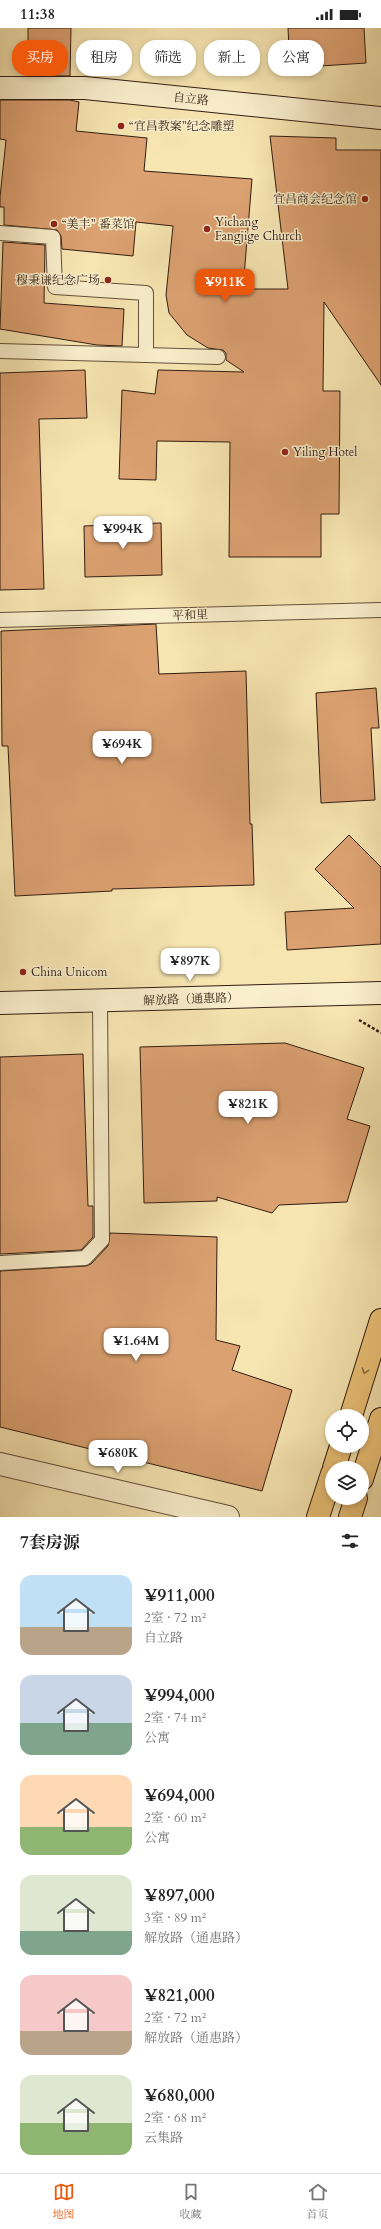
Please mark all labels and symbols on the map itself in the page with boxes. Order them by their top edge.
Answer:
street label: 自立路 [172,89,210,109]
place label: “宜昌教案”纪念雕塑 [129,118,234,134]
marker: “宜昌教案”纪念雕塑 [116,121,126,131]
place label: 宜昌商会纪念馆 [273,191,357,207]
marker: 宜昌商会纪念馆 [360,194,370,204]
place label: Yichang Fangjige Church [215,214,302,244]
place label: “美丰” 番菜馆 [62,216,135,232]
marker: “美丰” 番菜馆 [49,219,59,229]
marker: Yichang Fangjige Church [202,224,212,234]
pin: ¥911K [197,269,253,303]
place label: 穆秉谦纪念广场 [16,272,100,288]
marker: 穆秉谦纪念广场 [103,275,113,285]
place label: Yiling Hotel [293,444,357,460]
marker: Yiling Hotel [280,447,290,457]
pin: ¥994K [95,516,151,550]
street label: 平和里 [172,606,208,624]
pin: ¥694K [94,731,150,765]
pin: ¥897K [162,948,218,982]
place label: China Unicom [31,964,108,980]
marker: China Unicom [18,967,28,977]
street label: 解放路（通惠路） [143,989,239,1009]
pin: ¥821K [220,1091,276,1125]
pin: ¥1.64M [103,1328,169,1362]
one-way arrow [361,1367,370,1374]
pin: ¥680K [90,1440,146,1474]

